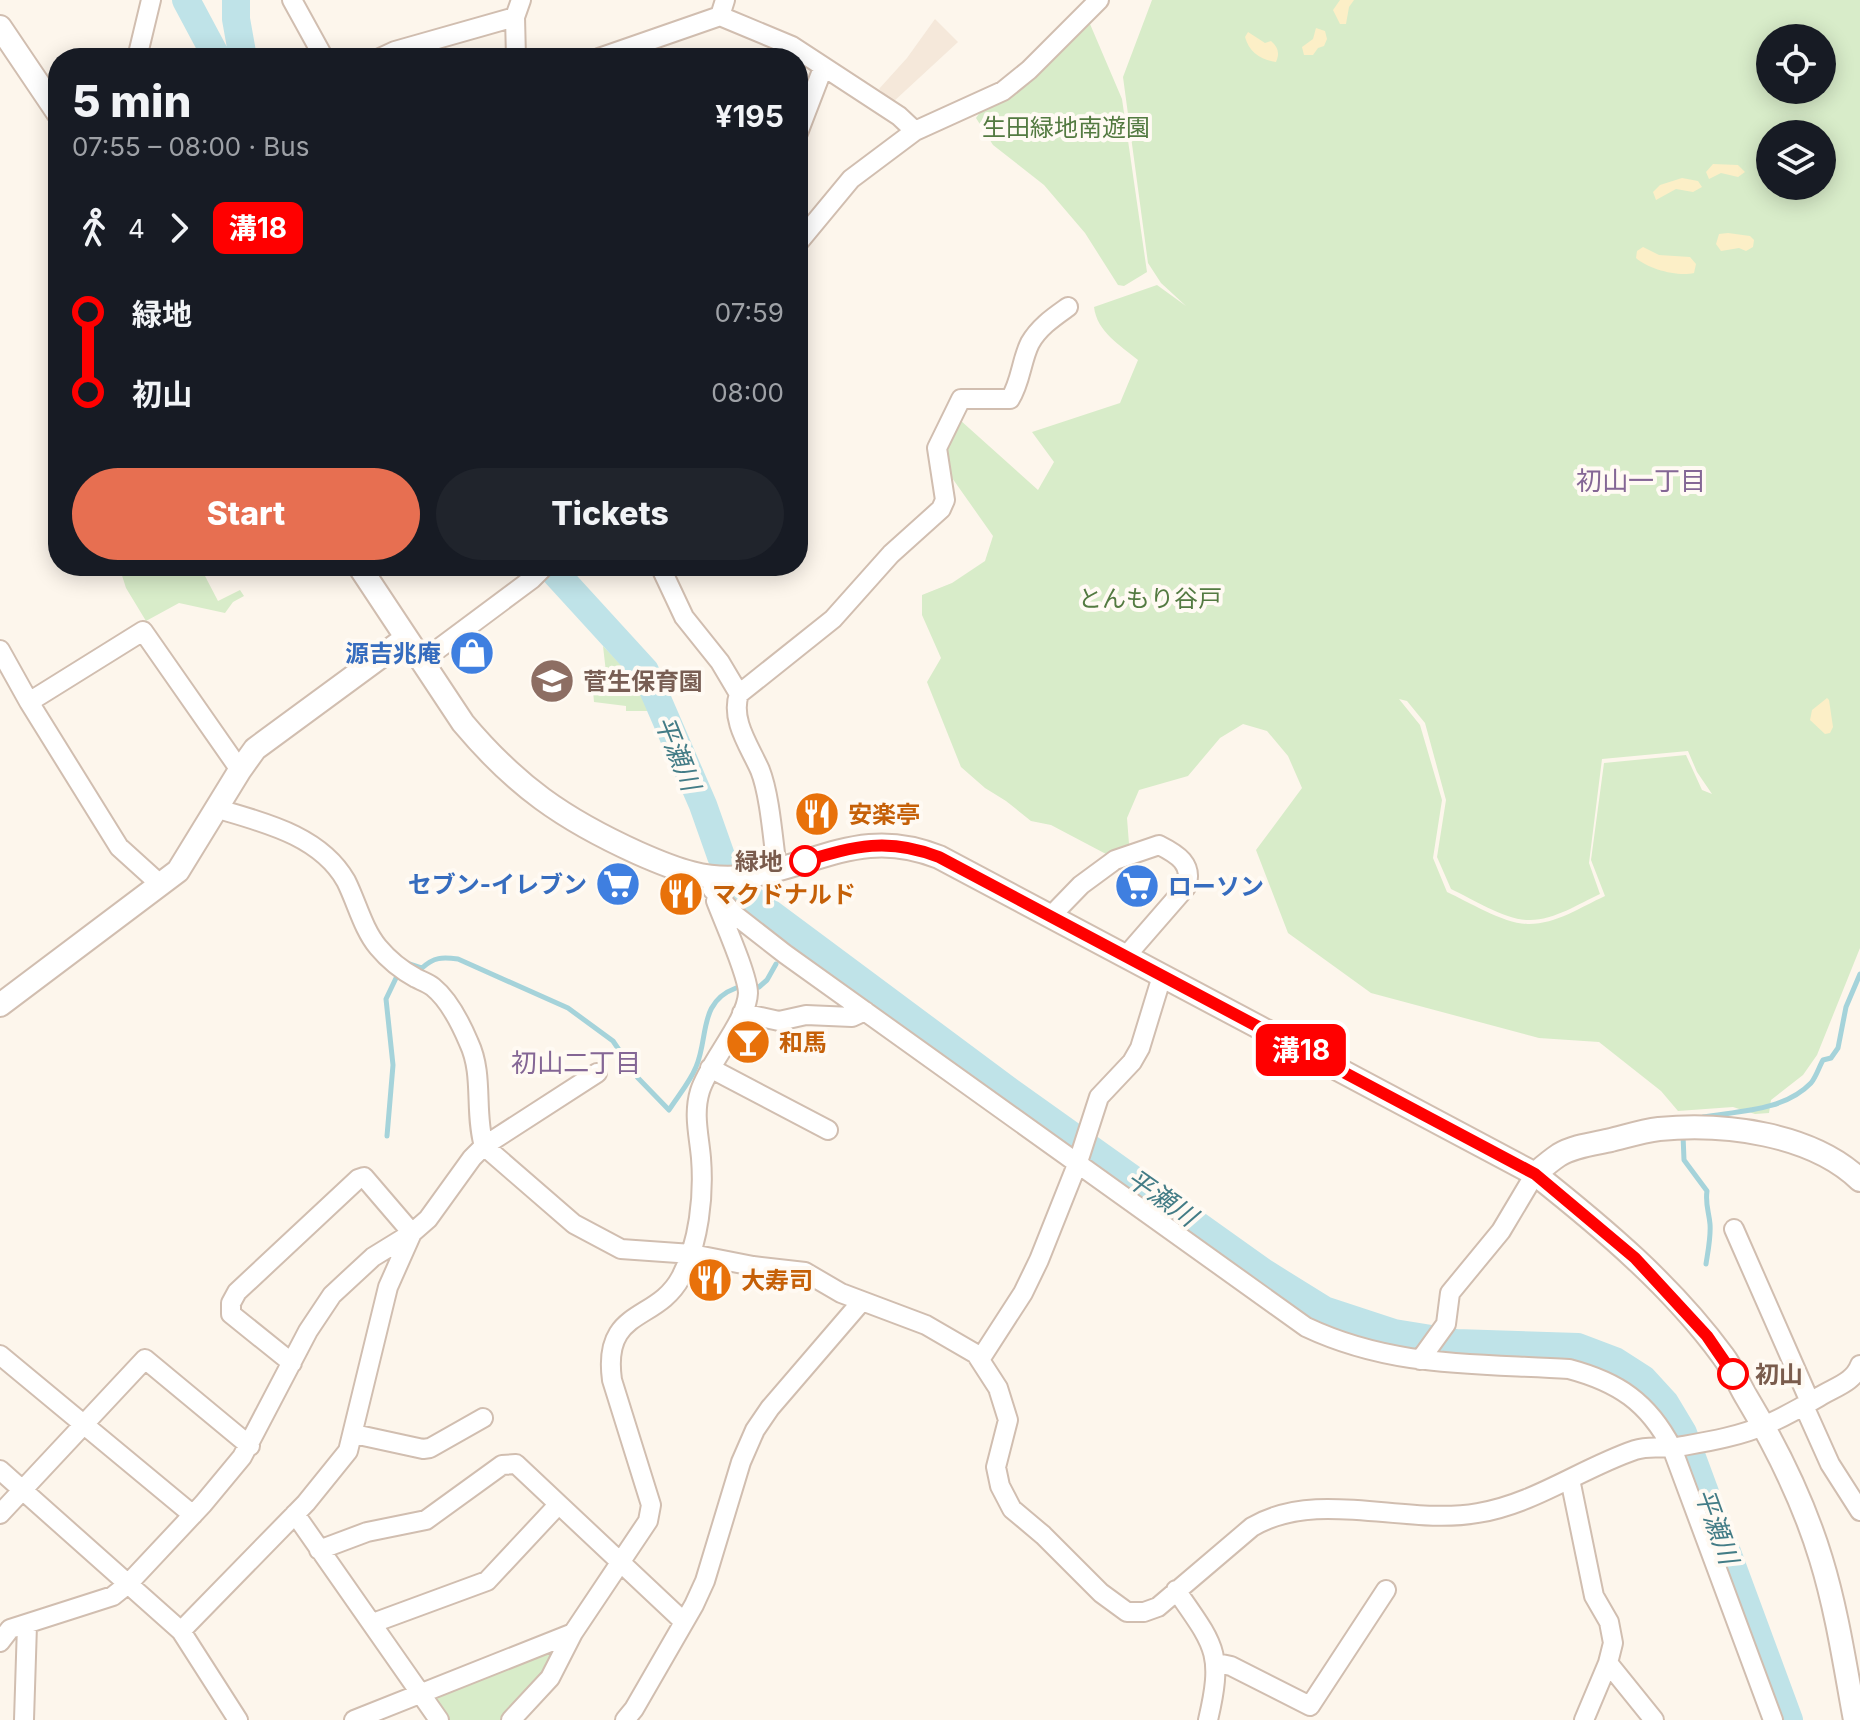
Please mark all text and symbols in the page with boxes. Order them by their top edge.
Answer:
map controls [1756,24,1836,200]
button: locate [1756,24,1836,104]
text: 5 min [72,74,192,128]
text: ¥195 [715,98,784,134]
park label: 生田緑地南遊園 [982,113,1150,142]
button: layers [1756,120,1836,200]
text: 07:55 – 08:00 · Bus [72,131,309,162]
icon: walk [72,206,116,250]
icon: forward [157,206,201,250]
text: 溝18 [229,211,287,245]
text: 4 [128,213,145,244]
text: 緑地 [132,296,192,332]
text: 07:59 [715,297,784,328]
text: 初山 [132,376,192,412]
text: 08:00 [711,377,784,408]
district label: 初山一丁目 [1576,465,1706,496]
button: Start [72,468,420,560]
button: Tickets [436,468,784,560]
park label: とんもり谷戸 [1078,584,1222,613]
shop icon: 源吉兆庵 [448,629,496,677]
place label: 源吉兆庵 [345,639,441,668]
school or university icon: 菅生保育園 [528,657,576,705]
place label: 菅生保育園 [583,667,703,696]
water label: 平瀬川 [649,711,708,798]
restaurant icon: 安楽亭 [793,790,841,838]
place label: 安楽亭 [848,800,920,829]
marker: 緑地 [790,846,820,876]
place label: 緑地 [735,847,783,876]
supermarket icon: セブン-イレブン [594,860,642,908]
supermarket icon: ローソン [1113,862,1161,910]
place label: セブン-イレブン [408,870,587,899]
restaurant icon: マクドナルド [657,870,705,918]
place label: ローソン [1168,872,1264,901]
place label: マクドナルド [712,880,856,909]
bar icon: 和馬 [724,1018,772,1066]
line badge: 溝18 [1255,1024,1347,1076]
place label: 和馬 [779,1028,827,1057]
text: 溝18 [1272,1033,1330,1067]
district label: 初山二丁目 [511,1047,641,1078]
water label: 平瀬川 [1121,1162,1205,1234]
restaurant icon: 大寿司 [686,1256,734,1304]
place label: 大寿司 [741,1266,813,1295]
marker: 初山 [1718,1359,1748,1389]
place label: 初山 [1755,1360,1803,1389]
water label: 平瀬川 [1689,1484,1746,1571]

